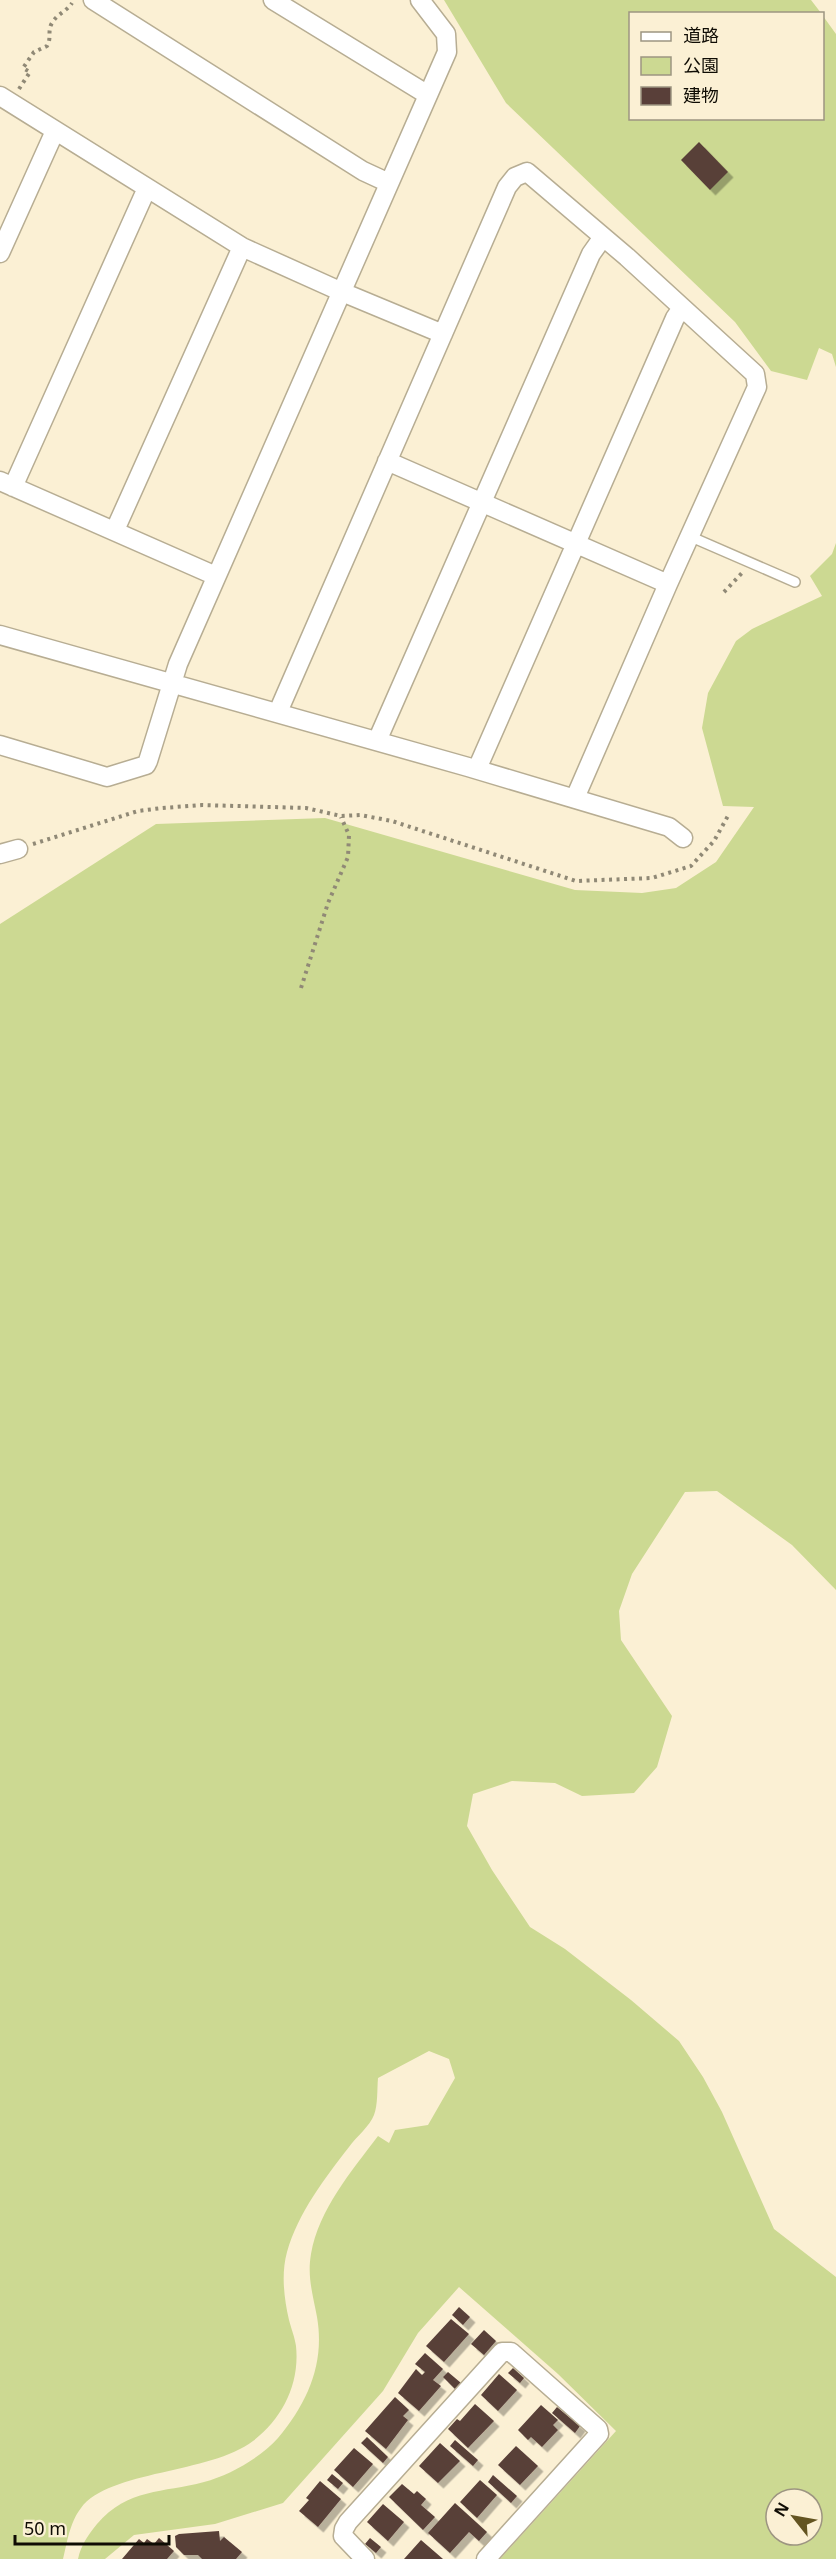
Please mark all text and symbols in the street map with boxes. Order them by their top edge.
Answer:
legend [629,12,824,120]
text: 道路 [683,23,719,47]
text: 公園 [683,53,719,77]
text: 建物 [683,83,719,107]
north arrow [764,2487,824,2547]
text: N [768,2498,794,2521]
scale bar [15,2508,170,2546]
text: 50 m [24,2516,66,2540]

